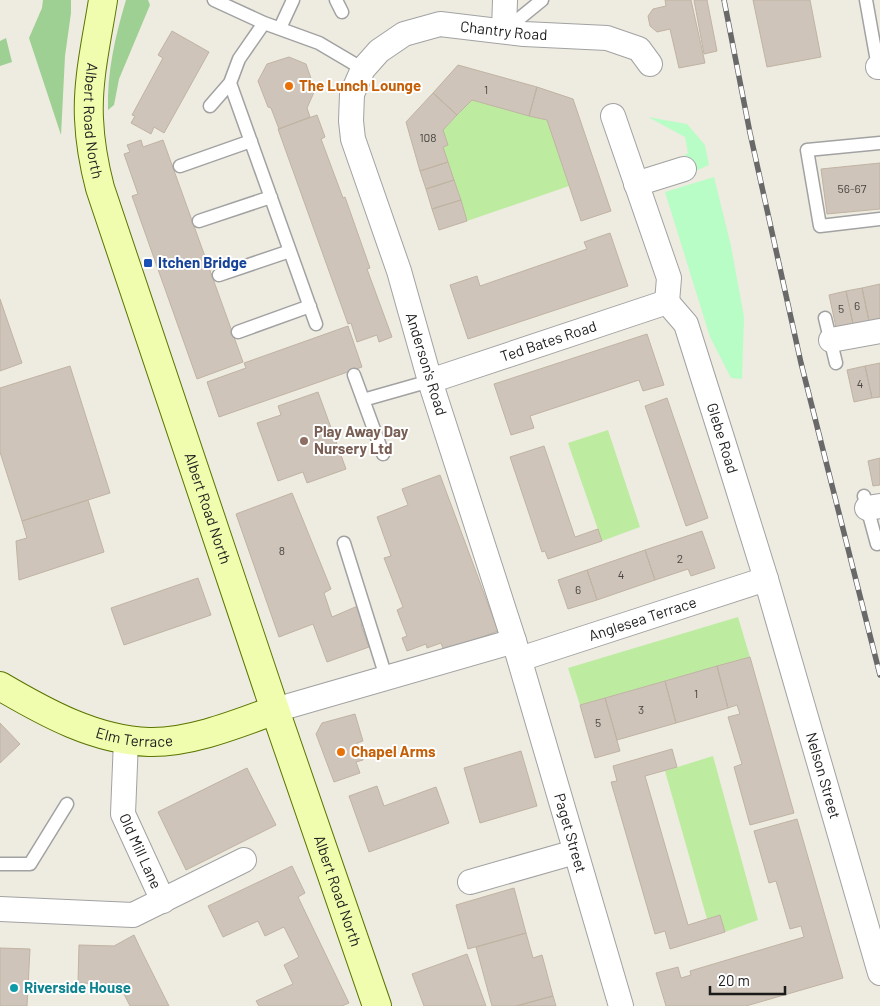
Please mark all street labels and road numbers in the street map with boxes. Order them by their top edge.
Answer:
street label: Chantry Road [459,16,548,43]
street label: Albert Road North [81,62,107,180]
street label: Anderson's Road [403,310,451,417]
street label: Ted Bates Road [498,316,599,365]
street label: Glebe Road [704,401,743,476]
street label: Albert Road North [181,450,235,566]
street label: Anglesea Terrace [586,592,699,644]
street label: Elm Terrace [94,723,174,750]
street label: Nelson Street [803,730,845,821]
street label: Paget Street [551,791,591,875]
street label: Old Mill Lane [116,810,166,891]
street label: Albert Road North [311,833,366,949]

